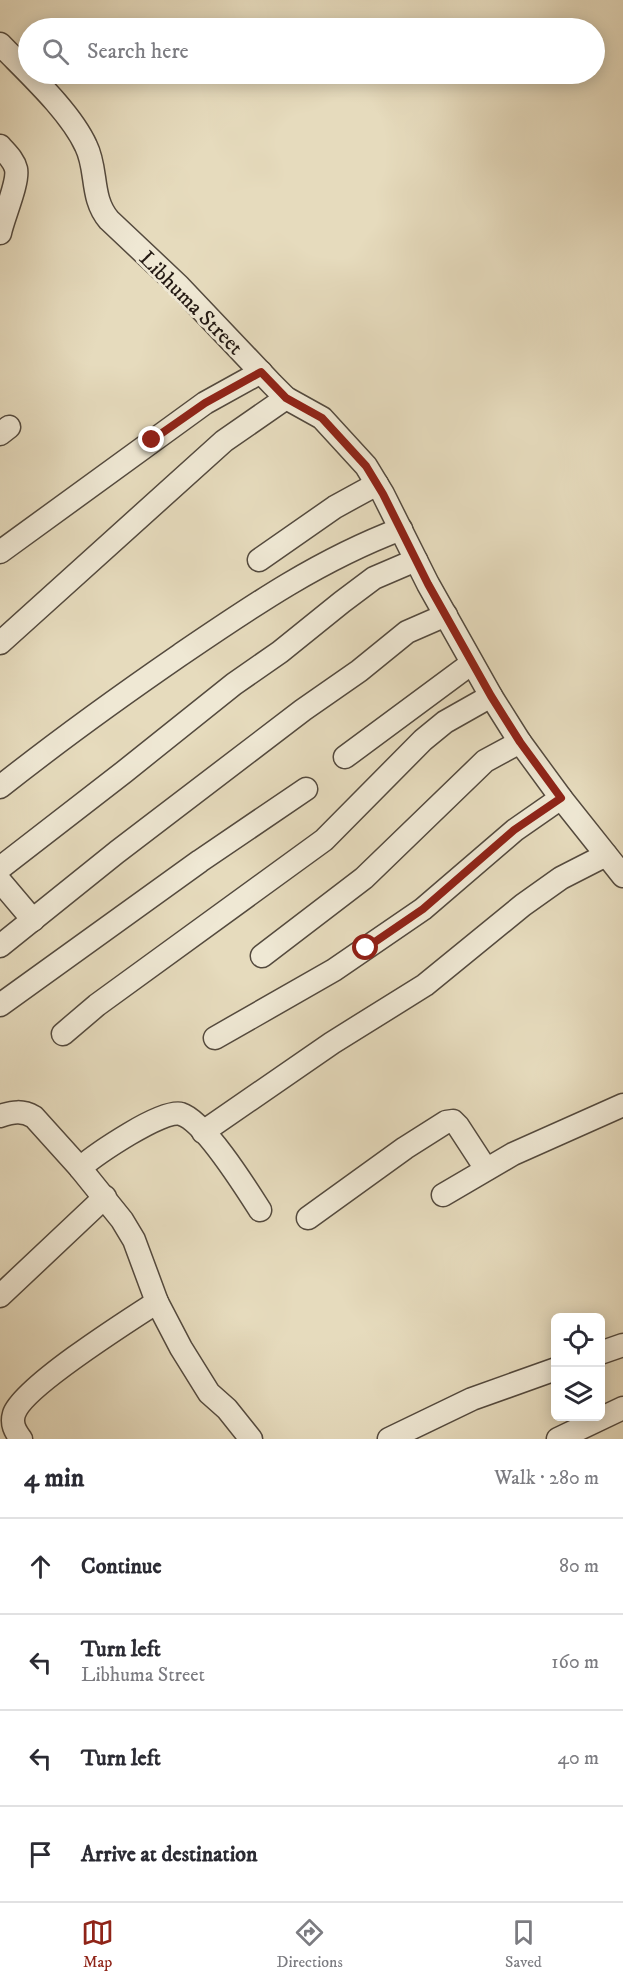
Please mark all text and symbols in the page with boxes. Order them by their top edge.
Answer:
search box [18,18,605,84]
icon: search [39,35,72,68]
text: Search here [87,38,189,65]
street label: Libhuma Street [133,245,249,361]
route end [138,426,164,452]
route start [352,934,378,960]
map controls [551,1313,605,1421]
button: locate [551,1313,605,1367]
button: layers [551,1367,605,1421]
text: 4 min [24,1462,84,1495]
text: Walk · 280 m [494,1466,599,1491]
icon: ahead [24,1550,57,1583]
text: Continue [81,1553,162,1580]
text: 80 m [559,1554,599,1579]
text: Turn left [81,1636,161,1663]
icon: left [24,1646,57,1679]
text: 160 m [551,1650,599,1675]
text: Libhuma Street [81,1663,205,1688]
icon: left [24,1742,57,1775]
text: Turn left [81,1745,161,1772]
text: 40 m [557,1746,599,1771]
icon: arrive [24,1838,57,1871]
text: Arrive at destination [81,1841,258,1868]
tab: Map [81,1916,114,1972]
tab: Directions [276,1916,343,1972]
tab: Saved [505,1916,542,1972]

